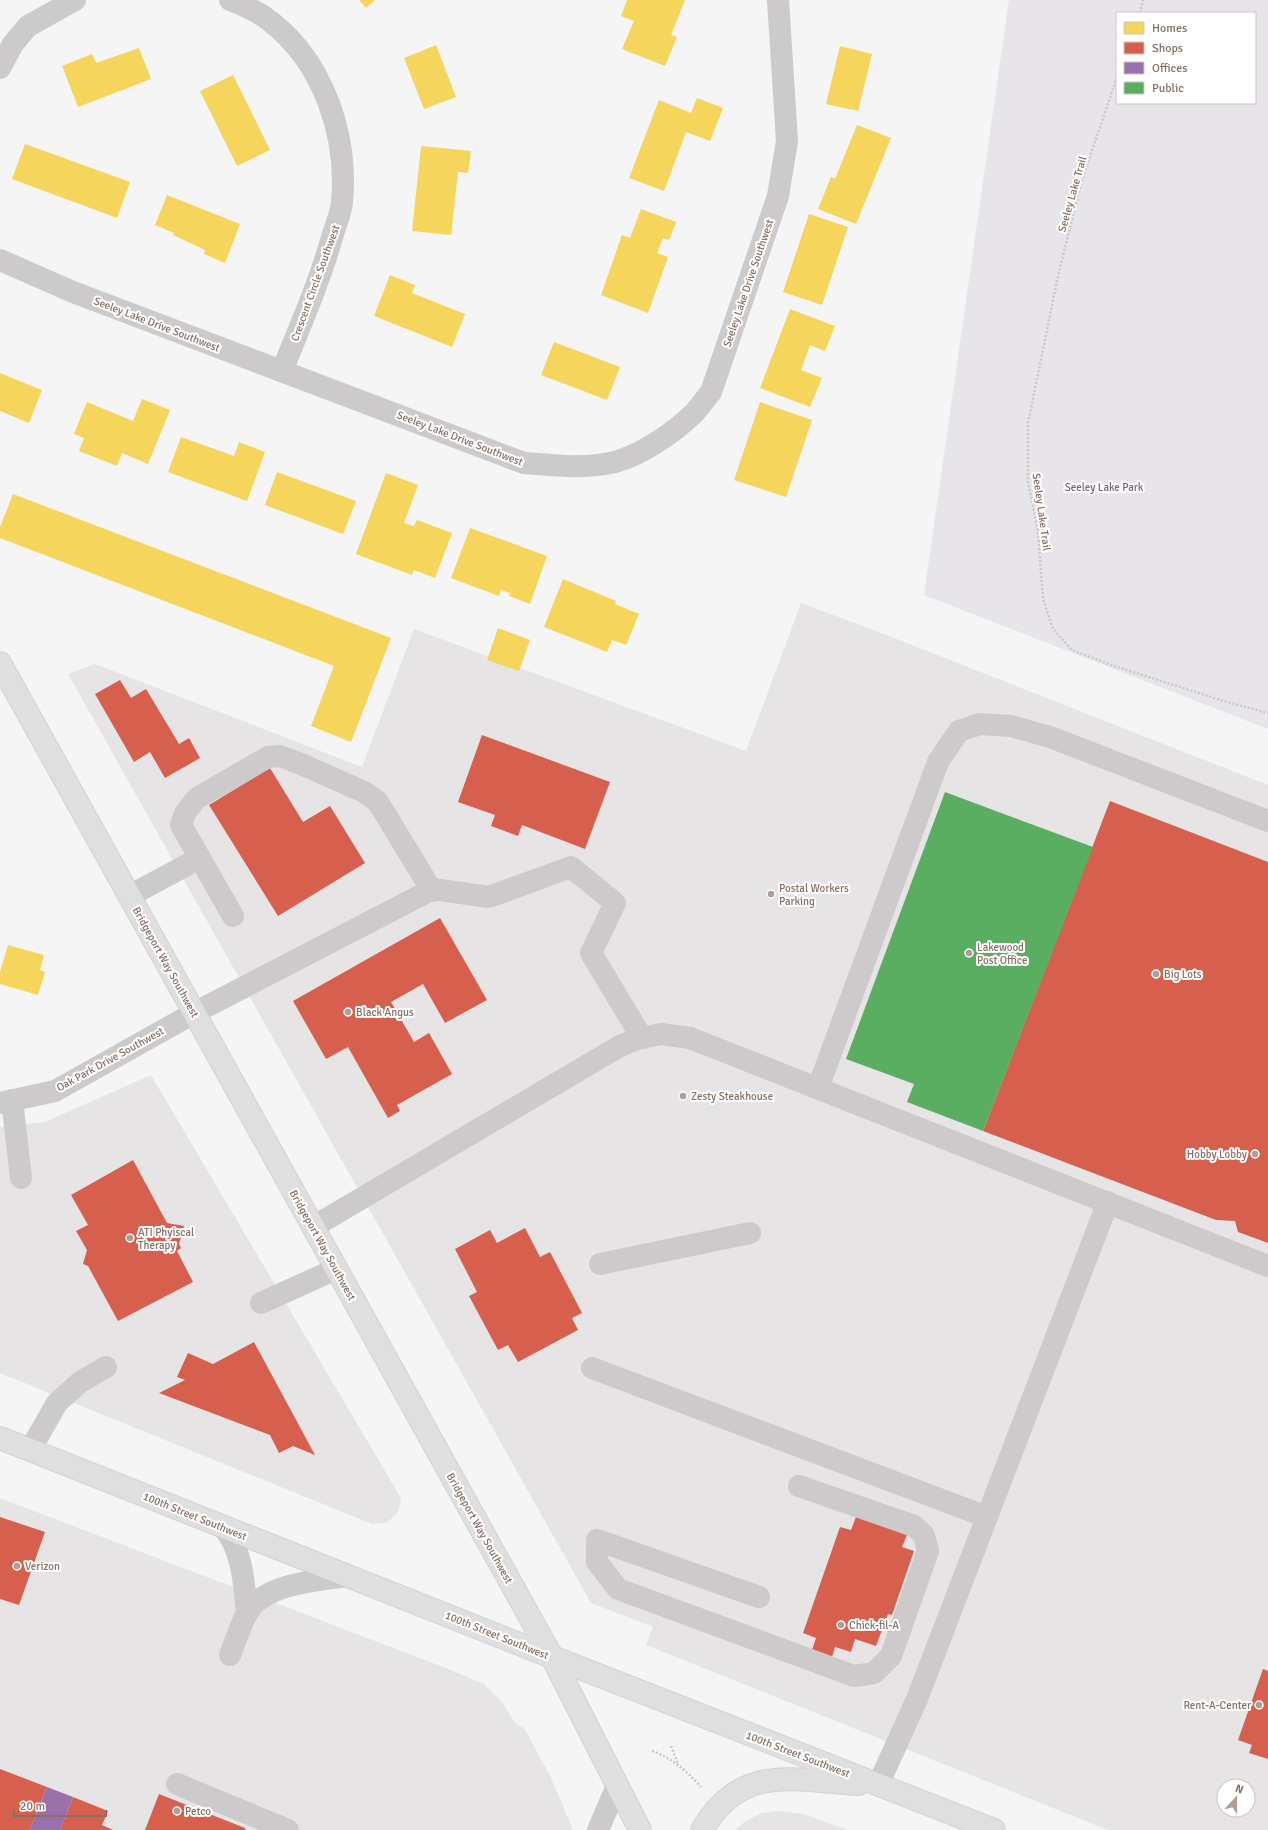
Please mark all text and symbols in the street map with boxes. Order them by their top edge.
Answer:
legend [1116,12,1256,104]
text: Homes [1152,21,1187,36]
text: Shops [1152,41,1183,56]
text: Offices [1152,61,1187,76]
text: Public [1152,81,1184,96]
street label: Seeley Lake Trail [1055,155,1090,234]
street label: Seeley Lake Drive Southwest [720,218,776,349]
street label: Crescent Circle Southwest [288,223,343,343]
street label: Seeley Lake Drive Southwest [92,294,222,355]
street label: Seeley Lake Drive Southwest [395,408,525,469]
street label: Seeley Lake Trail [1030,472,1053,552]
park label: Seeley Lake Park [1065,481,1144,494]
place label: Postal Workers Parking [779,882,849,908]
marker: Postal Workers Parking [766,889,776,899]
street label: Bridgeport Way Southwest [130,905,201,1020]
place label: Lakewood Post Office [977,941,1027,967]
marker: Lakewood Post Office [964,948,974,958]
place label: Big Lots [1164,968,1202,981]
marker: Big Lots [1151,969,1161,979]
place label: Black Angus [356,1006,414,1019]
marker: Black Angus [343,1007,353,1017]
street label: Oak Park Drive Southwest [54,1024,166,1094]
place label: Zesty Steakhouse [691,1090,773,1103]
marker: Zesty Steakhouse [678,1091,688,1101]
place label: Hobby Lobby [1187,1148,1248,1161]
marker: Hobby Lobby [1250,1149,1260,1159]
street label: Bridgeport Way Southwest [287,1188,358,1303]
place label: ATI Phyiscal Therapy [138,1226,194,1252]
marker: ATI Phyiscal Therapy [125,1233,135,1243]
street label: Bridgeport Way Southwest [444,1471,515,1586]
street label: 100th Street Southwest [141,1490,249,1543]
place label: Verizon [25,1560,60,1573]
marker: Verizon [12,1561,22,1571]
street label: 100th Street Southwest [443,1609,551,1662]
place label: Chick-fil-A [849,1619,899,1632]
marker: Chick-fil-A [836,1620,846,1630]
place label: Rent-A-Center [1183,1699,1251,1712]
marker: Rent-A-Center [1254,1700,1264,1710]
street label: 100th Street Southwest [744,1729,852,1780]
north arrow [1216,1778,1256,1818]
text: N [1234,1782,1245,1797]
scale bar [14,1792,106,1818]
text: 20 m [20,1799,45,1814]
place label: Petco [185,1805,211,1818]
marker: Petco [172,1806,182,1816]

